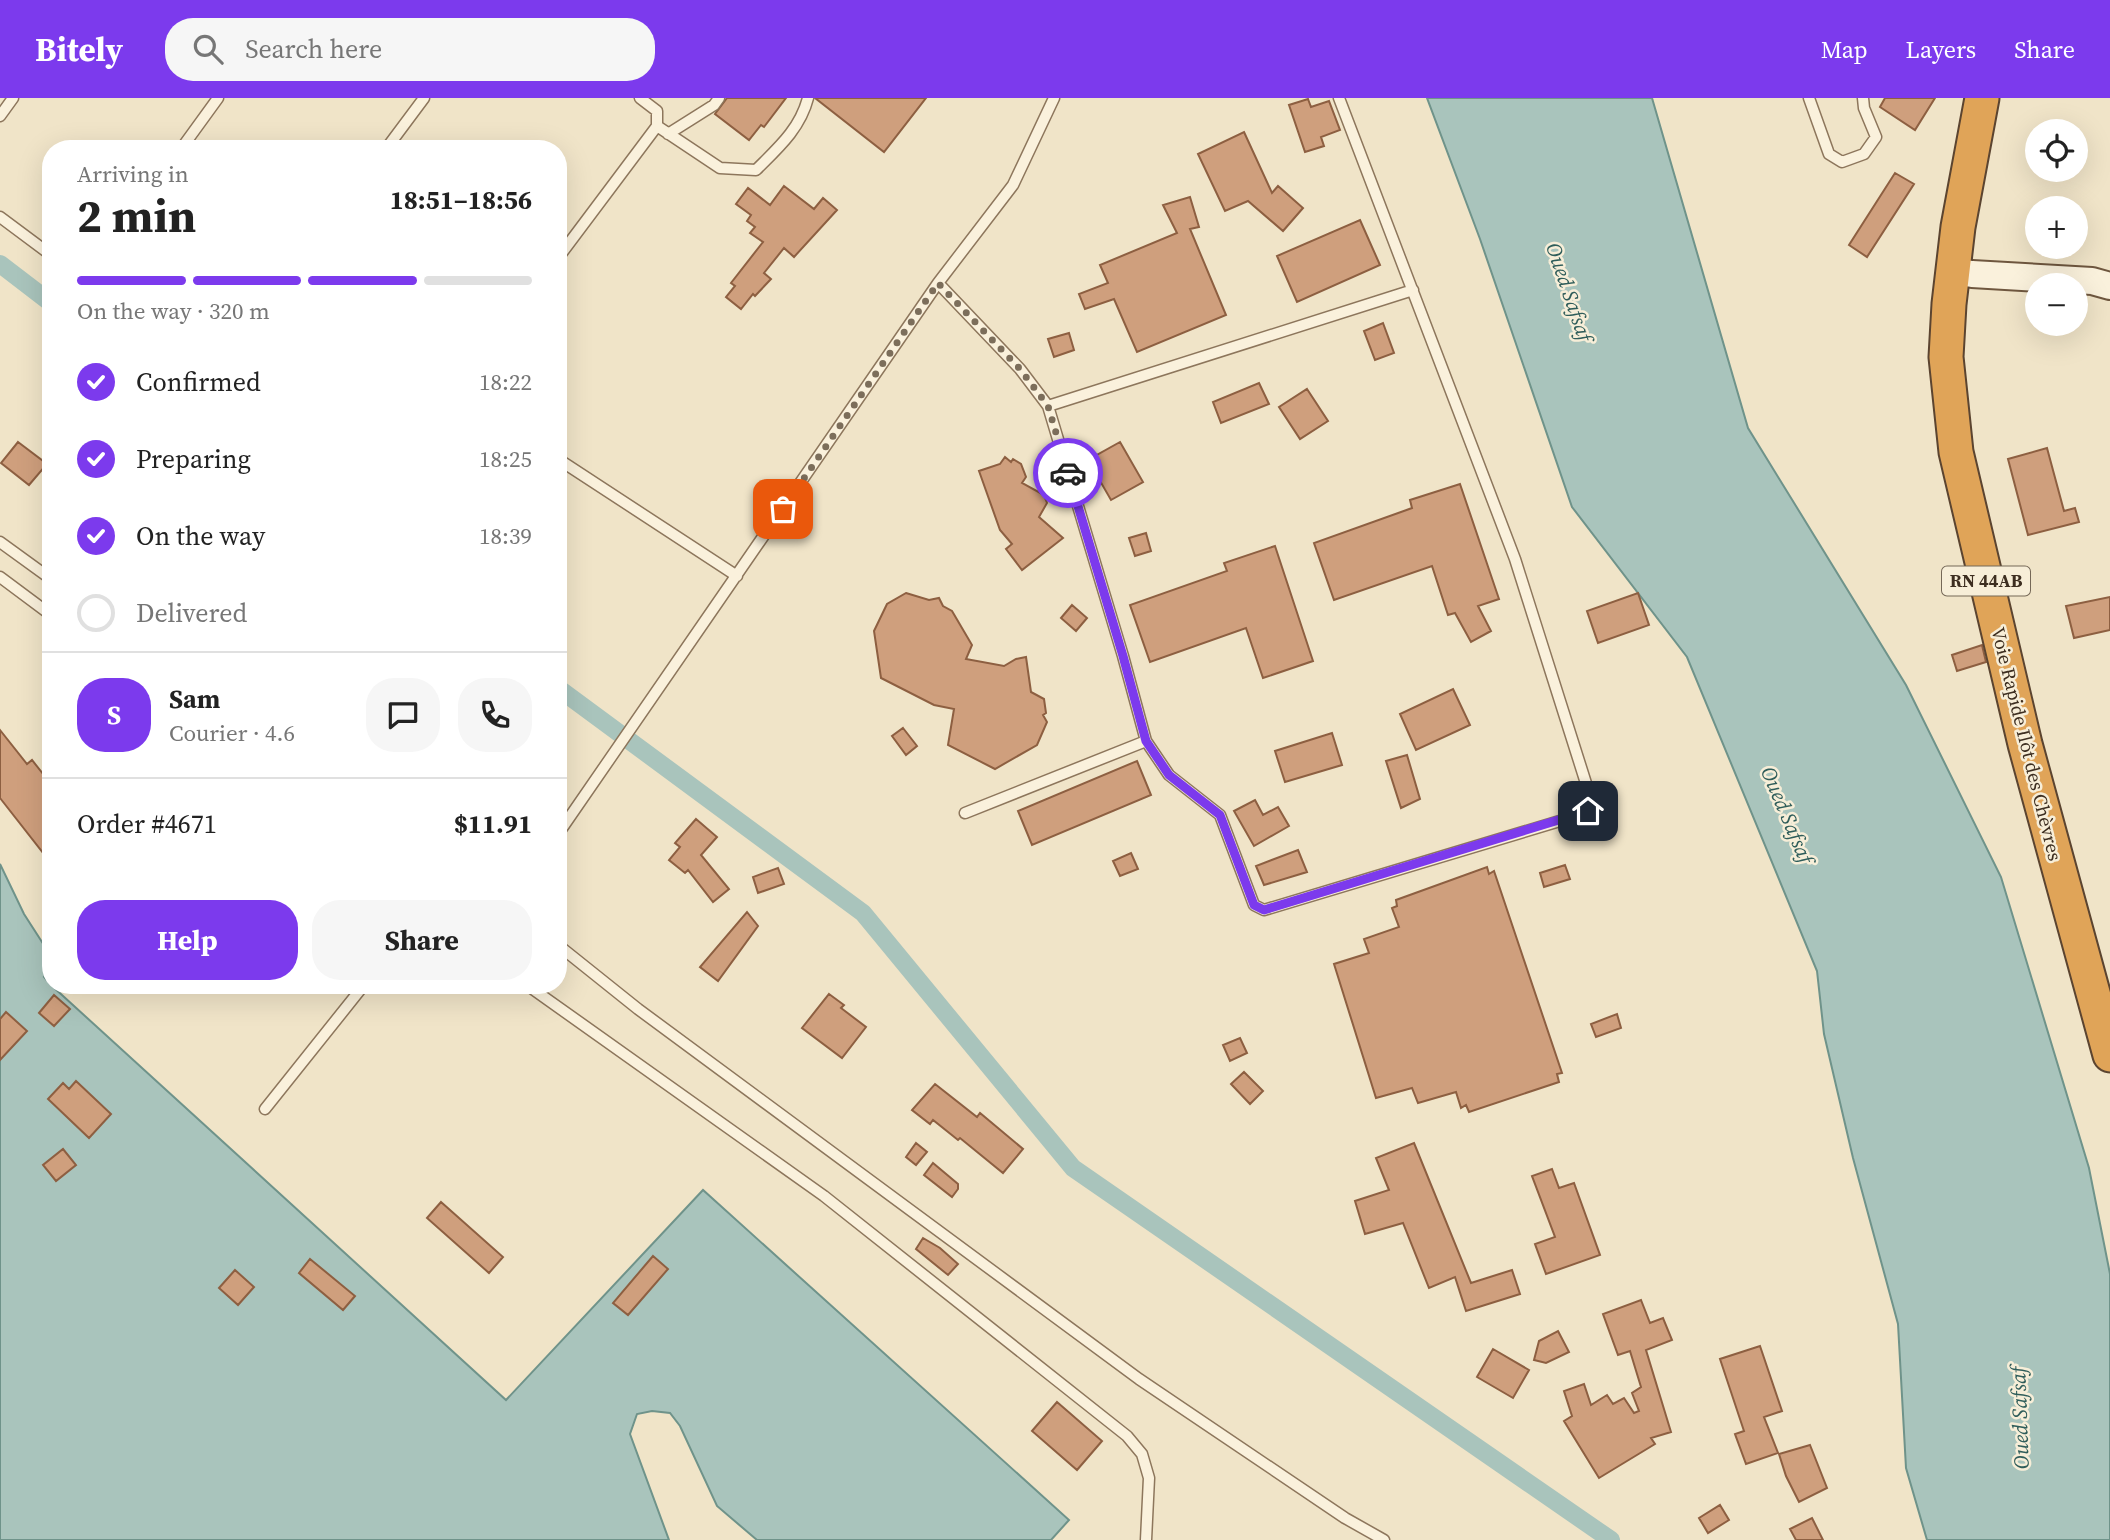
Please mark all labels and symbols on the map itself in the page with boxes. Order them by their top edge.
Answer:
water label: Oued Safsaf [1539,239,1601,349]
courier [1033,438,1103,508]
pin [753,479,813,539]
road number: RN 44AB [1942,566,2030,596]
street label: Voie Rapide Ilôt des Chèvres [1985,624,2069,864]
water label: Oued Safsaf [1754,762,1822,871]
pin [1558,781,1618,841]
water label: Oued Safsaf [2003,1363,2036,1470]

